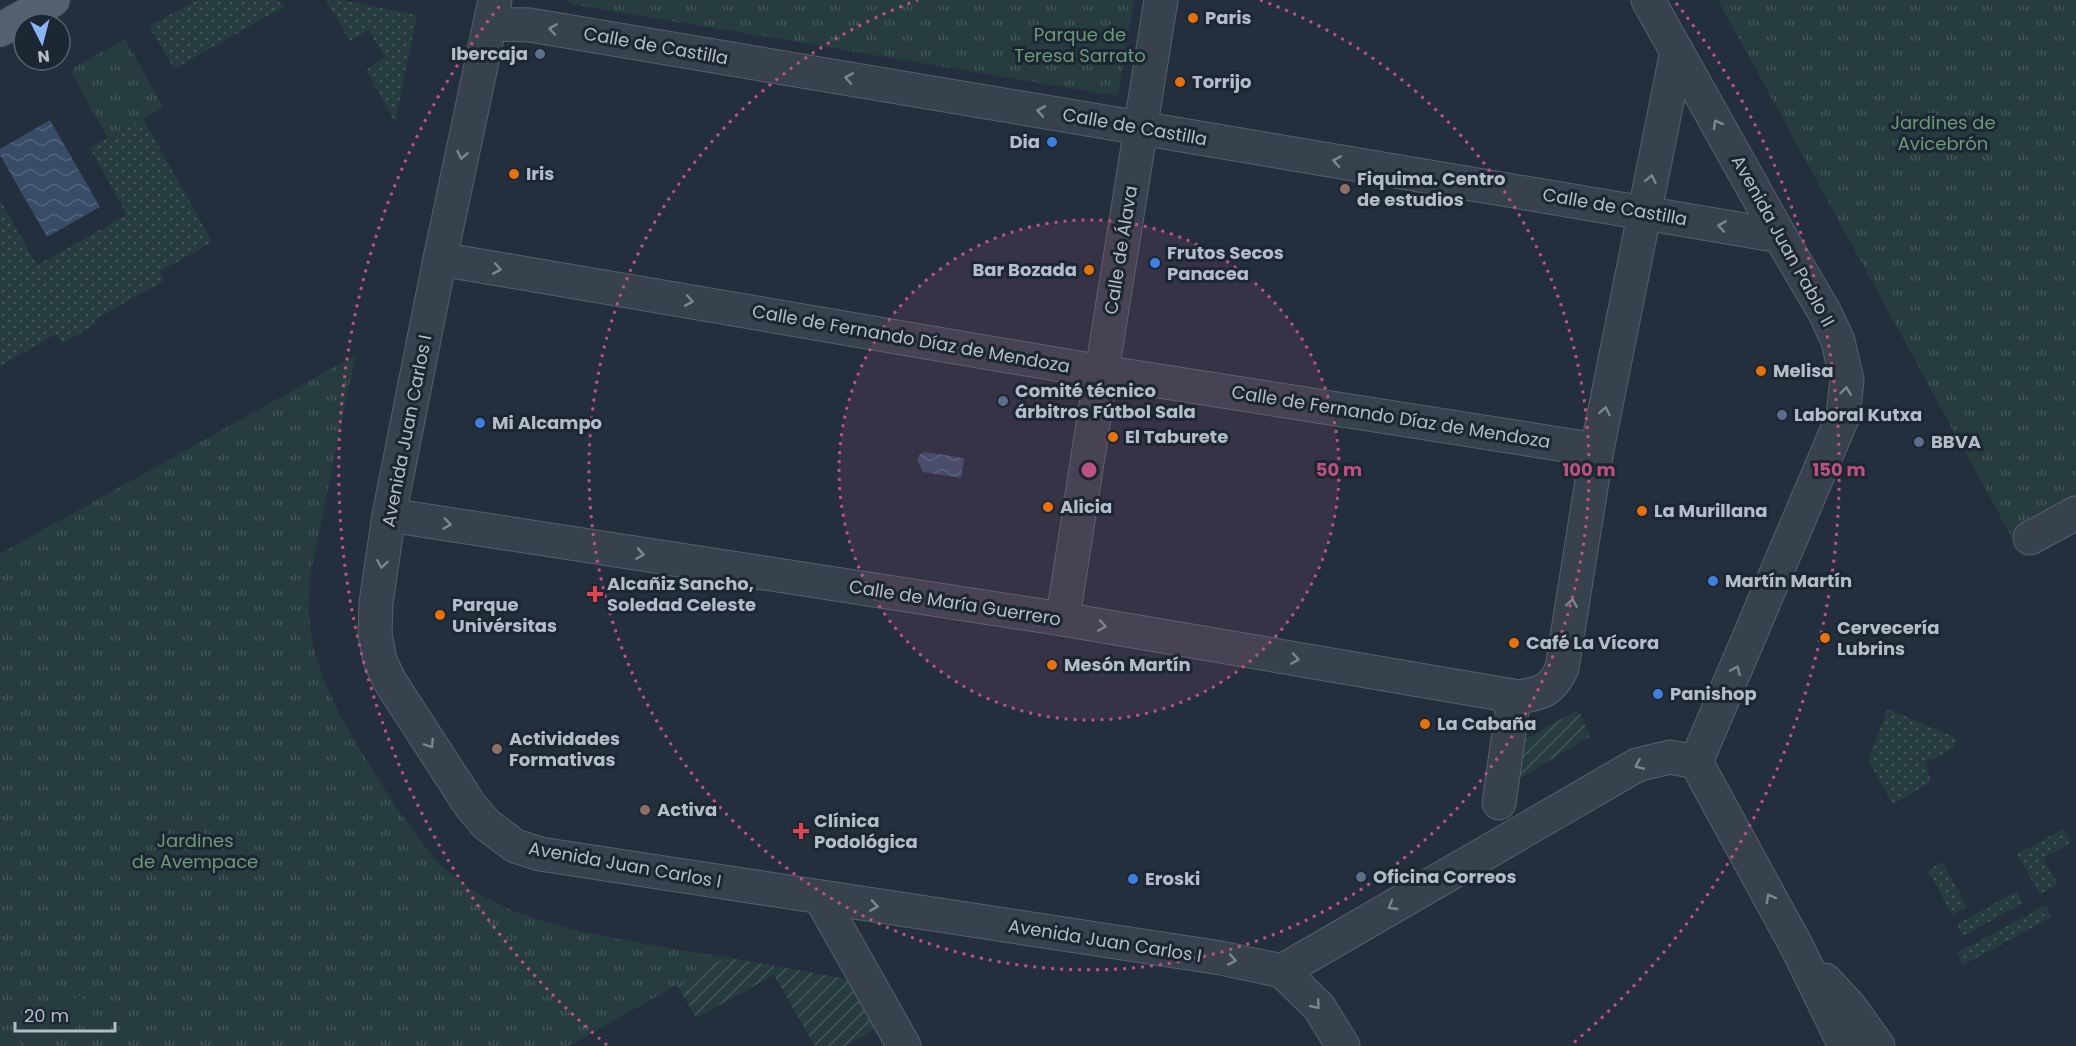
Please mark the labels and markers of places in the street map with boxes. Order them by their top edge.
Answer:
place label: Paris [1205,5,1252,30]
marker: Paris [1186,11,1200,25]
place label: Ibercaja [451,41,528,66]
marker: Ibercaja [533,47,547,61]
place label: Torrijo [1192,69,1252,94]
marker: Torrijo [1173,75,1187,89]
place label: Dia [1009,129,1040,154]
marker: Dia [1045,135,1059,149]
place label: Iris [526,161,554,186]
place label: Fiquima. Centro de estudios [1357,166,1505,212]
marker: Iris [507,167,521,181]
marker: Fiquima. Centro de estudios [1338,182,1352,196]
place label: Frutos Secos Panacea [1167,240,1284,286]
marker: Frutos Secos Panacea [1148,256,1162,270]
place label: Bar Bozada [972,257,1077,282]
marker: Bar Bozada [1082,263,1096,277]
place label: Melisa [1773,358,1834,383]
marker: Melisa [1754,364,1768,378]
place label: Comité técnico árbitros Fútbol Sala [1015,378,1196,424]
marker: Comité técnico árbitros Fútbol Sala [996,394,1010,408]
place label: Laboral Kutxa [1794,402,1922,427]
marker: Laboral Kutxa [1775,408,1789,422]
place label: Mi Alcampo [492,410,602,435]
marker: Mi Alcampo [473,416,487,430]
place label: El Taburete [1125,424,1228,449]
place label: BBVA [1931,429,1981,454]
marker: El Taburete [1106,430,1120,444]
marker: BBVA [1912,435,1926,449]
centre of rings [1079,460,1099,480]
place label: Alicia [1060,494,1112,519]
place label: La Murillana [1654,498,1768,523]
marker: Alicia [1041,500,1055,514]
marker: La Murillana [1635,504,1649,518]
place label: Martín Martín [1725,568,1852,593]
place label: Alcañiz Sancho, Soledad Celeste [607,571,756,617]
marker: Martín Martín [1706,574,1720,588]
marker: Alcañiz Sancho, Soledad Celeste [588,587,602,601]
place label: Parque Univérsitas [452,592,557,638]
marker: Parque Univérsitas [433,608,447,622]
place label: Cervecería Lubrins [1837,615,1940,661]
place label: Café La Vícora [1526,630,1659,655]
marker: Cervecería Lubrins [1818,631,1832,645]
marker: Café La Vícora [1507,636,1521,650]
place label: Mesón Martín [1064,652,1191,677]
marker: Mesón Martín [1045,658,1059,672]
place label: Panishop [1670,681,1757,706]
marker: Panishop [1651,687,1665,701]
place label: La Cabaña [1437,711,1536,736]
marker: La Cabaña [1418,717,1432,731]
place label: Actividades Formativas [509,726,620,772]
marker: Actividades Formativas [490,742,504,756]
place label: Activa [657,797,717,822]
marker: Activa [638,803,652,817]
place label: Clínica Podológica [814,808,918,854]
marker: Clínica Podológica [792,822,810,840]
place label: Oficina Correos [1373,864,1517,889]
place label: Eroski [1145,866,1200,891]
marker: Oficina Correos [1354,870,1368,884]
marker: Eroski [1126,872,1140,886]

